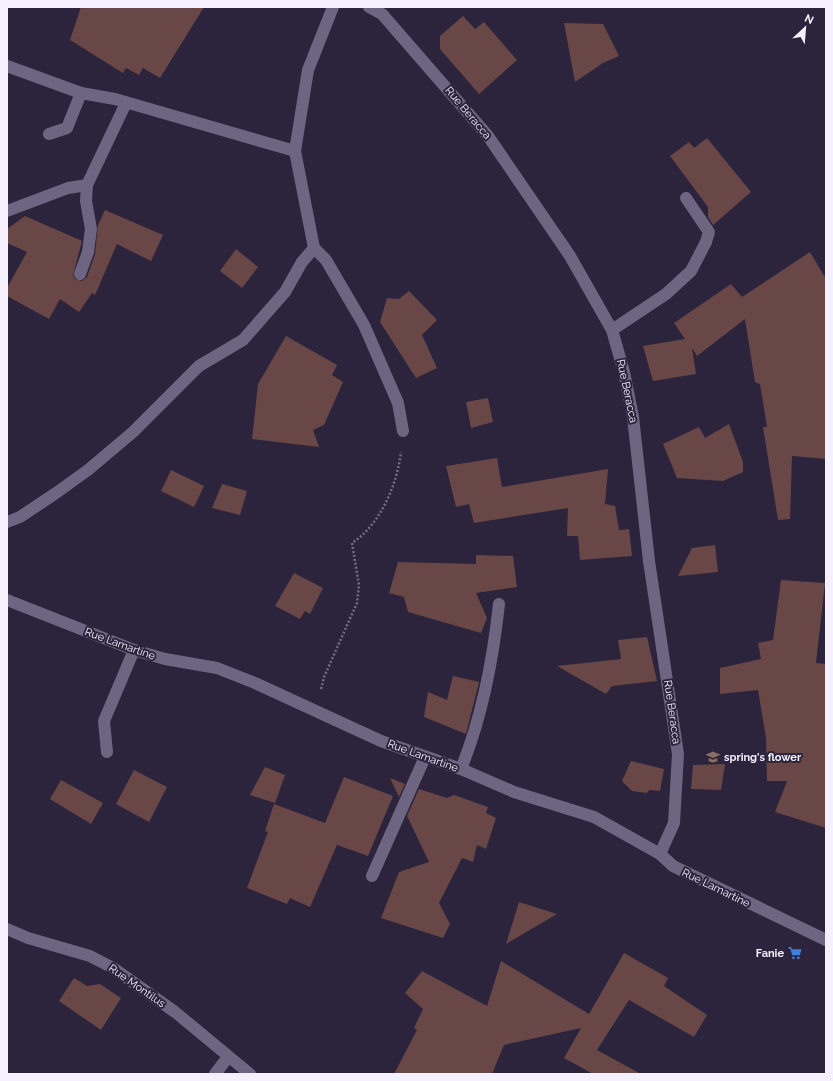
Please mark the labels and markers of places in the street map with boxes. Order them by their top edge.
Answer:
school or university icon: spring's flower [705,749,721,765]
place label: spring's flower [724,751,802,764]
supermarket icon: Fanie [787,945,803,961]
place label: Fanie [756,947,784,960]

